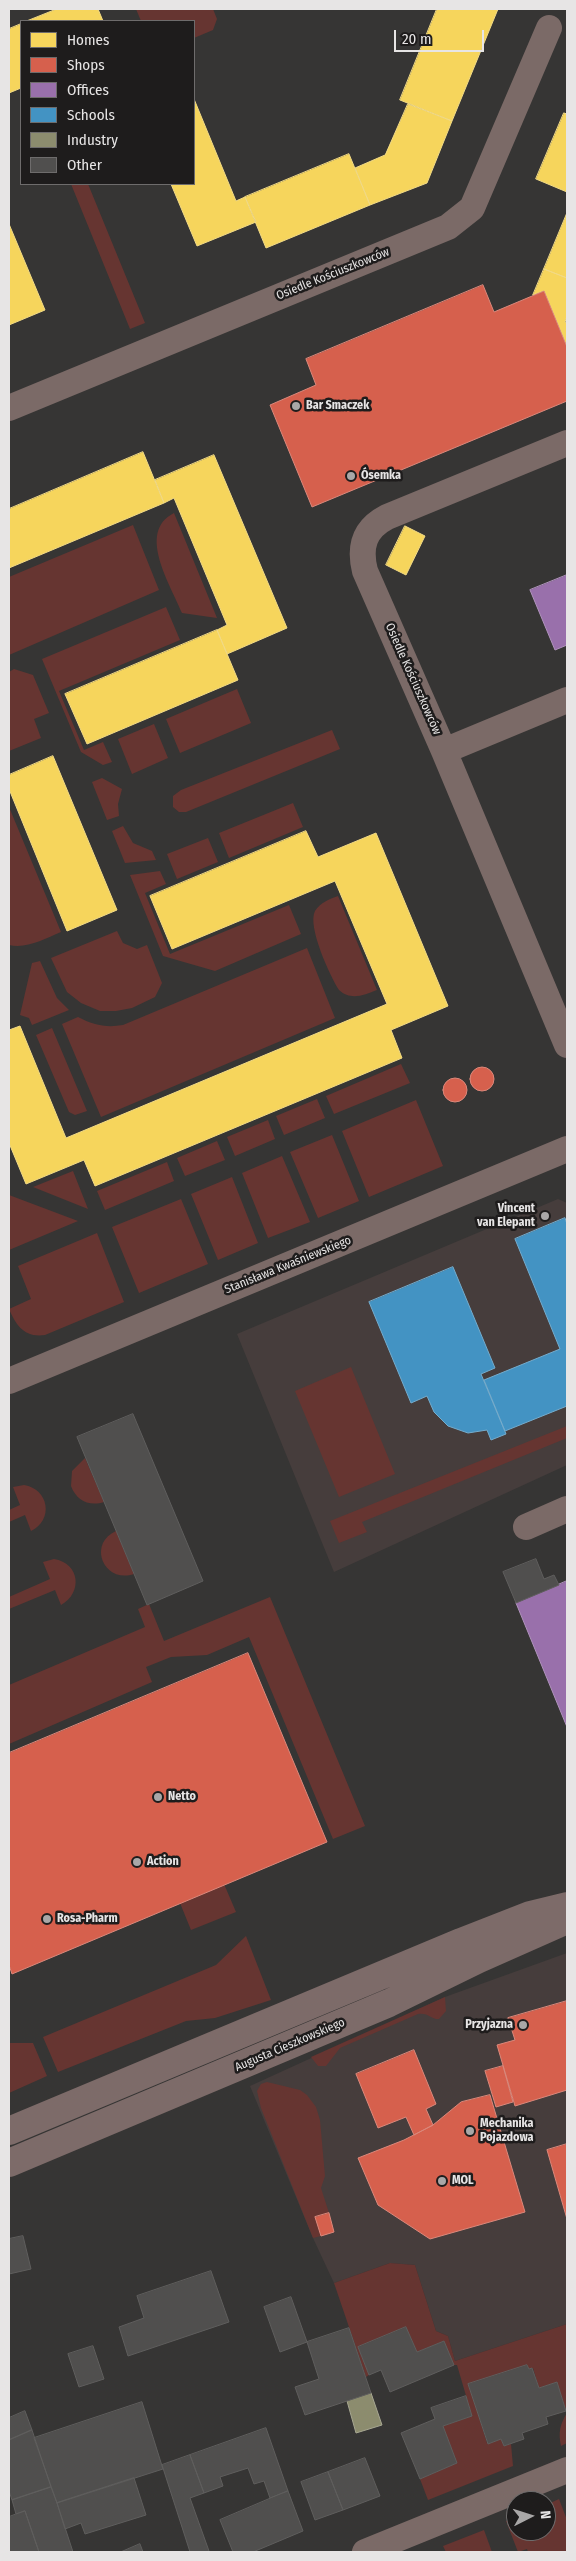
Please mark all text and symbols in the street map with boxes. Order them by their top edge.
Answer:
legend [20,20,195,185]
scale bar [396,20,486,52]
text: 20 m [402,30,432,48]
text: Homes [67,31,109,49]
text: Shops [67,56,105,74]
text: Offices [67,81,109,99]
text: Schools [67,106,115,124]
text: Industry [67,131,118,149]
text: Other [67,156,102,174]
street label: Osiedle Kościuszkowców [274,245,392,303]
place label: Bar Smaczek [306,399,369,413]
marker: Bar Smaczek [290,400,302,412]
place label: Ósemka [361,469,401,483]
marker: Ósemka [345,470,357,482]
street label: Osiedle Kościuszkowców [382,621,444,737]
place label: Vincent van Elepant [477,1202,535,1230]
marker: Vincent van Elepant [539,1210,551,1222]
street label: Stanisława Kwaśniewskiego [223,1233,353,1297]
place label: Netto [168,1790,196,1804]
marker: Netto [152,1791,164,1803]
place label: Action [147,1855,179,1869]
marker: Action [131,1856,143,1868]
place label: Rosa-Pharm [57,1912,118,1926]
marker: Rosa-Pharm [41,1913,53,1925]
street label: Augusta Cieszkowskiego [233,2015,347,2075]
place label: Przyjazna [465,2018,513,2032]
marker: Przyjazna [517,2019,529,2031]
place label: Mechanika Pojazdowa [480,2117,534,2145]
marker: Mechanika Pojazdowa [464,2125,476,2137]
place label: MOL [452,2174,474,2188]
marker: MOL [436,2175,448,2187]
north arrow [506,2491,556,2541]
text: N [537,2510,554,2520]

